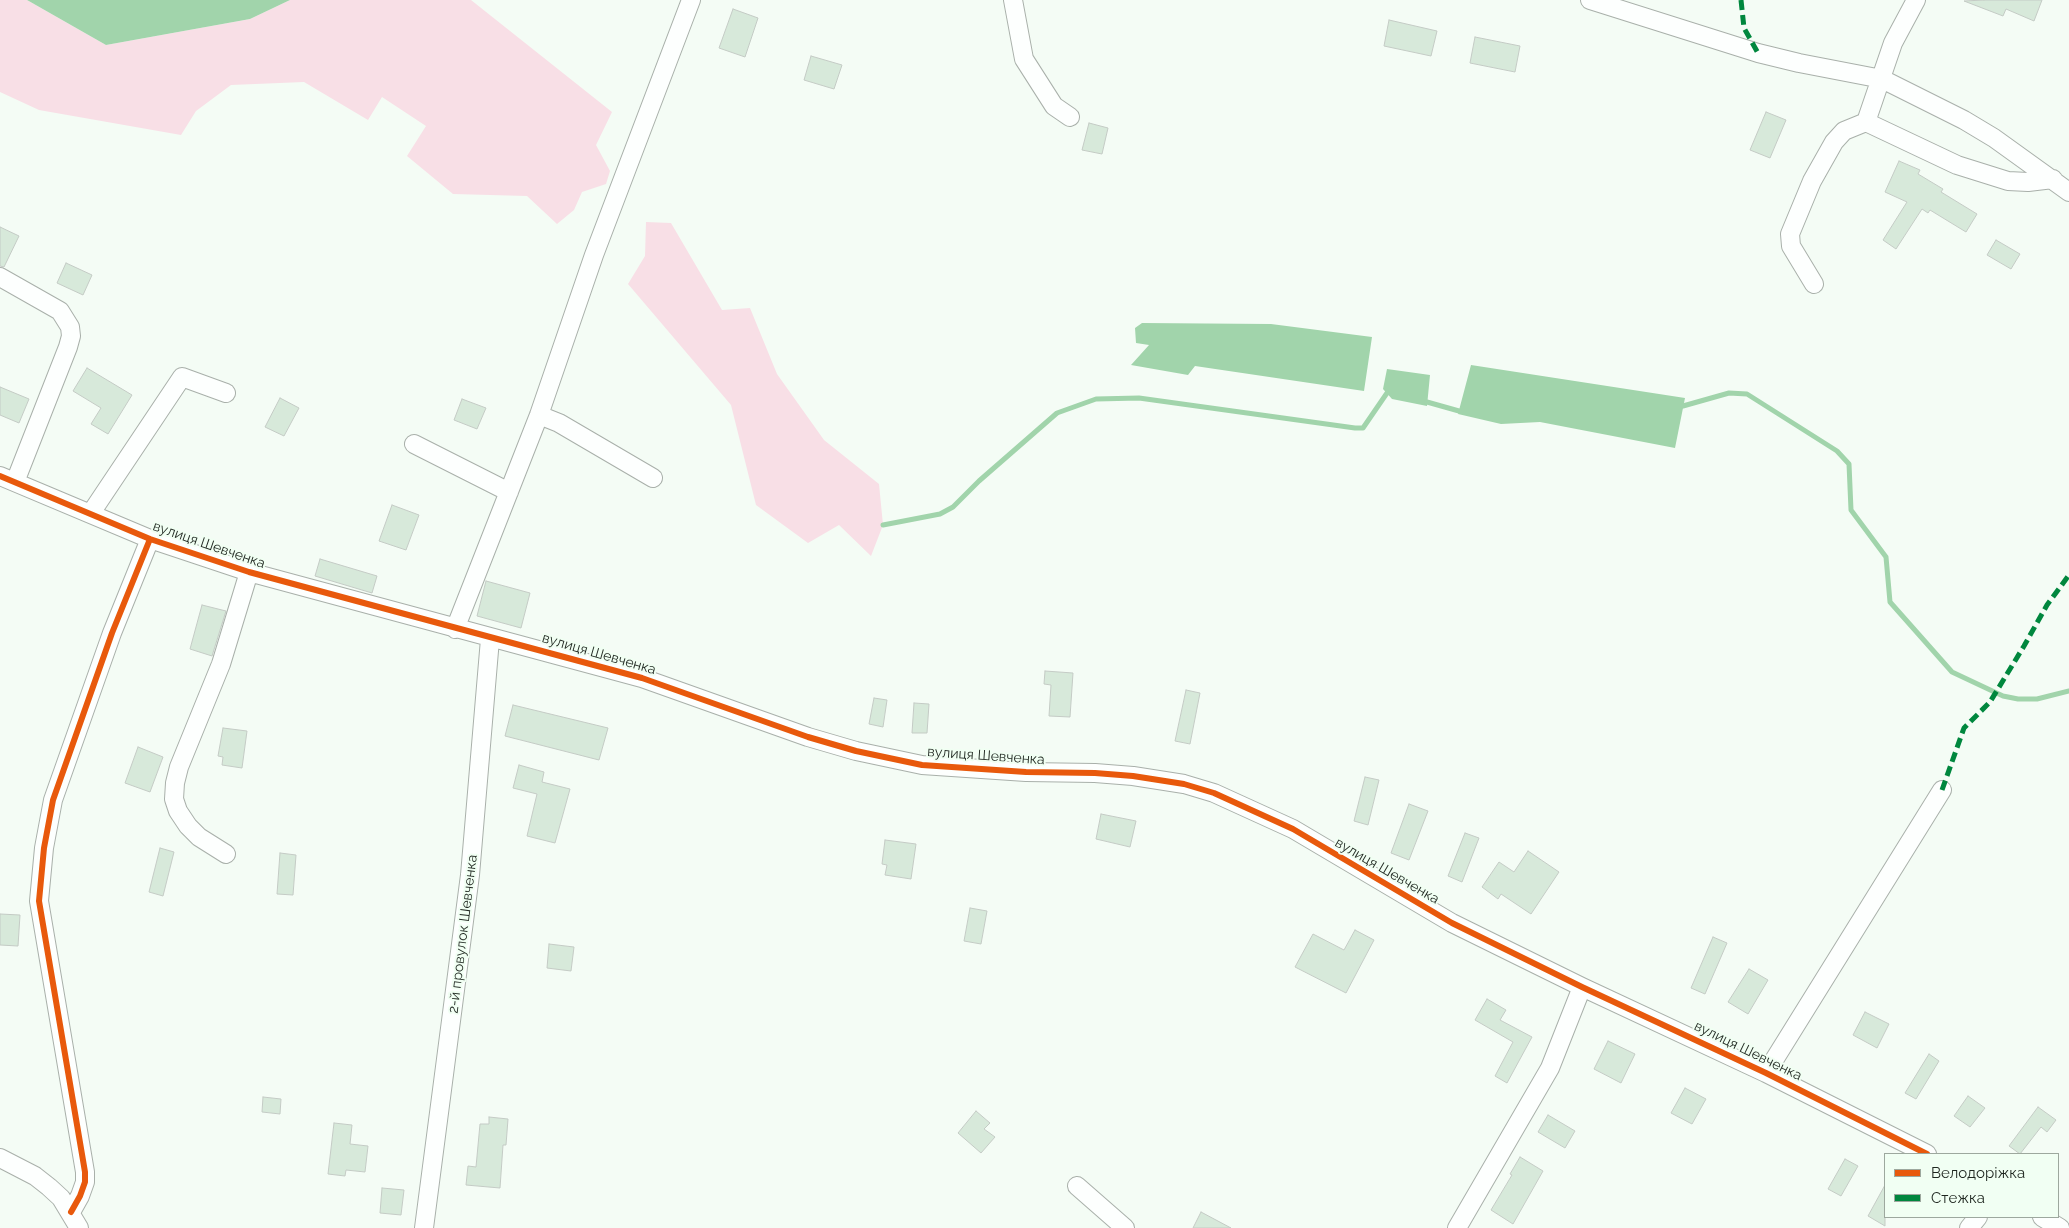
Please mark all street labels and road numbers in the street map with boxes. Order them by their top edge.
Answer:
street label: вулиця Шевченка [151,518,267,572]
street label: вулиця Шевченка [540,630,658,678]
street label: вулиця Шевченка [927,744,1045,768]
street label: вулиця Шевченка [1332,834,1442,908]
street label: 2-й провулок Шевченка [445,854,481,1014]
street label: вулиця Шевченка [1691,1018,1805,1084]

